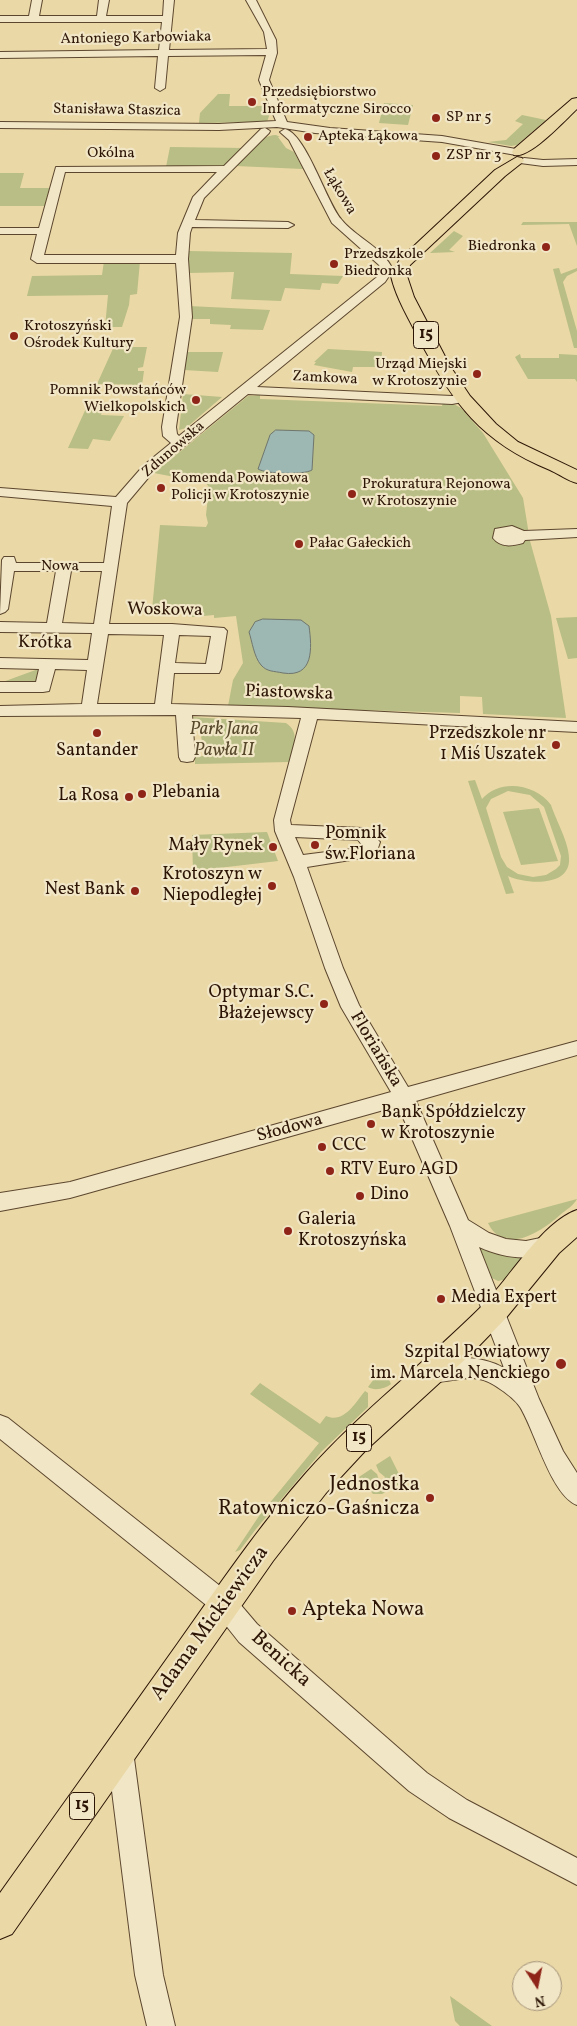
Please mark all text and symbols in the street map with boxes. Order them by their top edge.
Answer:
street label: Antoniego Karbowiaka [60,29,212,49]
place label: Przedsiębiorstwo Informatyczne Sirocco [262,84,411,119]
marker: Przedsiębiorstwo Informatyczne Sirocco [246,96,258,108]
street label: Stanisława Staszica [53,101,181,121]
place label: SP nr 5 [446,109,491,127]
marker: SP nr 5 [430,112,442,124]
place label: Apteka Łąkowa [318,128,418,146]
marker: Apteka Łąkowa [302,131,314,143]
street label: Okólna [87,145,135,163]
place label: ZSP nr 3 [446,147,501,165]
marker: ZSP nr 3 [430,150,442,162]
street label: Łąkowa [318,166,360,218]
place label: Biedronka [468,238,536,256]
marker: Biedronka [540,241,552,253]
place label: Przedszkole Biedronka [344,246,423,281]
marker: Przedszkole Biedronka [328,258,340,270]
place label: Krotoszyński Ośrodek Kultury [24,318,134,353]
road number: 15 [414,322,438,348]
marker: Krotoszyński Ośrodek Kultury [8,330,20,342]
place label: Urząd Miejski w Krotoszynie [372,356,467,391]
street label: Zamkowa [292,368,358,390]
marker: Urząd Miejski w Krotoszynie [471,368,483,380]
place label: Pomnik Powstańców Wielkopolskich [50,382,186,417]
marker: Pomnik Powstańców Wielkopolskich [190,394,202,406]
street label: Zdunowska [139,418,209,482]
place label: Komenda Powiatowa Policji w Krotoszynie [171,470,309,505]
place label: Prokuratura Rejonowa w Krotoszynie [362,476,511,511]
marker: Komenda Powiatowa Policji w Krotoszynie [155,482,167,494]
marker: Prokuratura Rejonowa w Krotoszynie [346,488,358,500]
place label: Pałac Gałeckich [309,535,411,553]
marker: Pałac Gałeckich [293,538,305,550]
street label: Nowa [41,558,79,576]
street label: Woskowa [127,600,203,622]
street label: Krótka [18,633,72,655]
street label: Piastowska [244,682,334,706]
park label: Park Jana Pawła II [190,720,258,762]
place label: Przedszkole nr 1 Miś Uszatek [429,724,546,766]
marker: Santander [91,727,103,739]
marker: Przedszkole nr 1 Miś Uszatek [550,739,562,751]
place label: Santander [56,741,138,763]
place label: Plebania [152,783,220,805]
place label: La Rosa [58,786,119,808]
marker: Plebania [136,788,148,800]
marker: La Rosa [123,791,135,803]
place label: Pomnik św.Floriana [325,824,416,866]
place label: Mały Rynek [168,836,263,858]
marker: Pomnik św.Floriana [309,839,321,851]
marker: Mały Rynek [267,841,279,853]
place label: Krotoszyn w Niepodległej [162,865,262,908]
place label: Nest Bank [45,880,125,902]
marker: Krotoszyn w Niepodległej [266,880,278,892]
marker: Nest Bank [129,885,141,897]
place label: Optymar S.C. Błażejewscy [209,983,314,1026]
marker: Optymar S.C. Błażejewscy [318,998,330,1010]
street label: Floriańska [344,1008,406,1092]
place label: Bank Spółdzielczy w Krotoszynie [381,1103,526,1146]
street label: Słodowa [255,1110,325,1148]
marker: Bank Spółdzielczy w Krotoszynie [365,1118,377,1130]
place label: CCC [332,1136,367,1158]
marker: CCC [316,1141,328,1153]
place label: RTV Euro AGD [340,1160,458,1182]
marker: RTV Euro AGD [324,1165,336,1177]
place label: Dino [370,1185,409,1207]
marker: Dino [354,1190,366,1202]
place label: Galeria Krotoszyńska [298,1210,407,1252]
marker: Galeria Krotoszyńska [282,1225,294,1237]
place label: Media Expert [451,1288,557,1310]
marker: Media Expert [435,1293,447,1305]
place label: Szpital Powiatowy im. Marcela Nenckiego [370,1343,550,1386]
marker: Szpital Powiatowy im. Marcela Nenckiego [554,1357,568,1371]
road number: 15 [346,1425,372,1452]
place label: Jednostka Ratowniczo-Gaśnicza [218,1473,420,1523]
marker: Jednostka Ratowniczo-Gaśnicza [424,1492,436,1504]
street label: Adama Mickiewicza [146,1542,276,1706]
place label: Apteka Nowa [302,1598,424,1624]
marker: Apteka Nowa [286,1605,298,1617]
street label: Benicka [245,1626,315,1694]
road number: 15 [70,1792,94,1820]
north arrow [512,1961,562,2011]
text: N [533,1990,547,2011]

